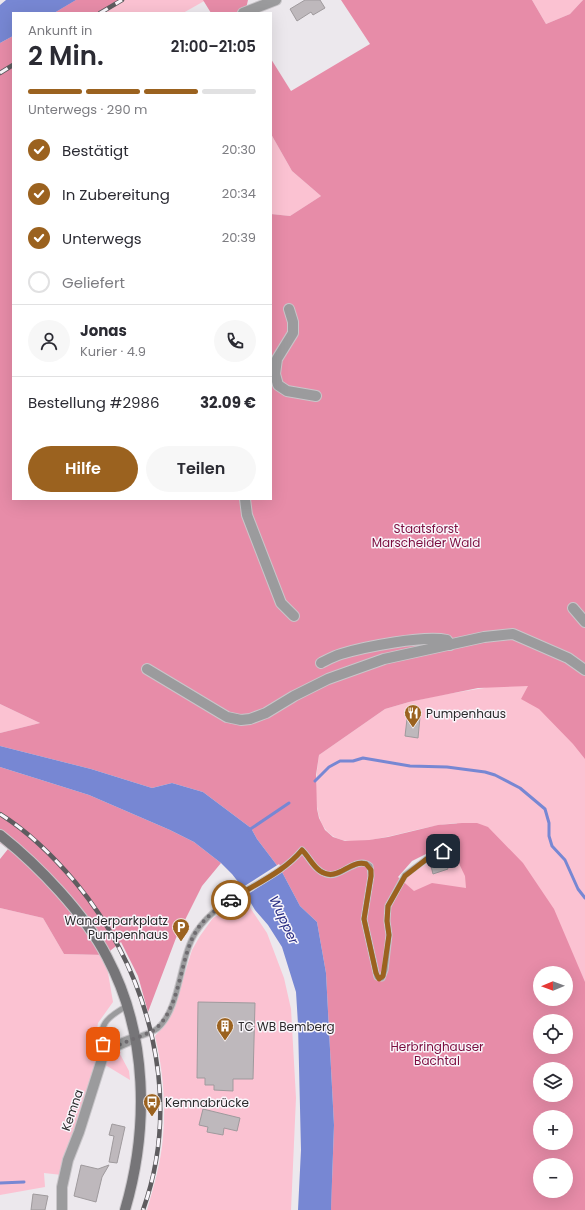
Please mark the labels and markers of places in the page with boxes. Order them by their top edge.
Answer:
restaurant icon: Pumpenhaus [403,703,423,728]
place label: Pumpenhaus [426,705,506,722]
pin [426,834,460,868]
place label: Wanderparkplatz Pumpenhaus [65,912,168,943]
parking icon: Wanderparkplatz Pumpenhaus [171,917,191,942]
building icon: TC WB Bemberg [215,1016,235,1041]
place label: TC WB Bemberg [238,1018,335,1035]
pin [86,1027,120,1061]
bus stop icon: Kemnabrücke [142,1092,162,1117]
place label: Kemnabrücke [165,1094,249,1111]

